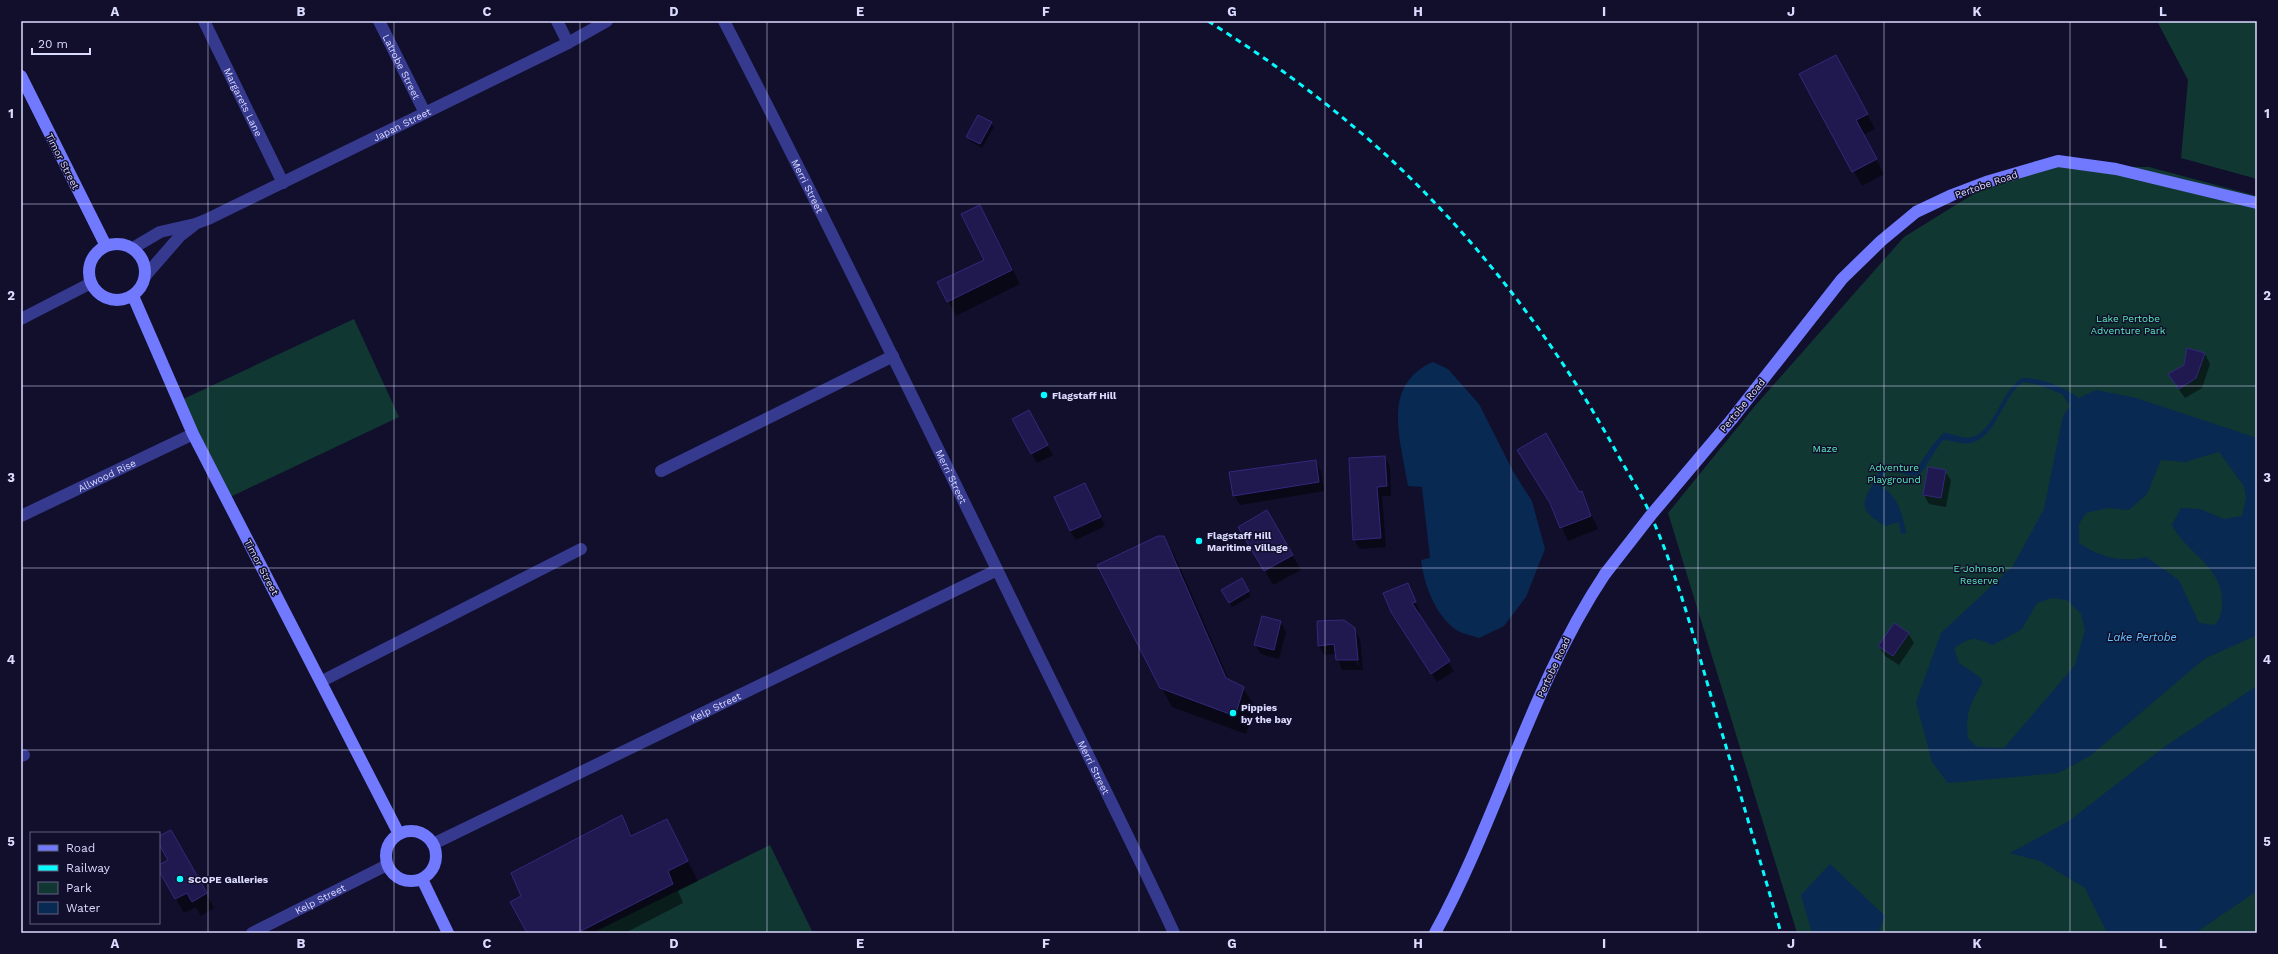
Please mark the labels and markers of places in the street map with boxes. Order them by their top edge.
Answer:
marker: Flagstaff Hill [1039,390,1049,400]
place label: Flagstaff Hill [1052,390,1117,401]
place label: Flagstaff Hill Maritime Village [1207,530,1288,553]
marker: Flagstaff Hill Maritime Village [1194,536,1204,546]
place label: Pippies by the bay [1241,702,1292,725]
marker: Pippies by the bay [1228,708,1238,718]
marker: SCOPE Galleries [175,874,185,884]
place label: SCOPE Galleries [188,874,269,885]

